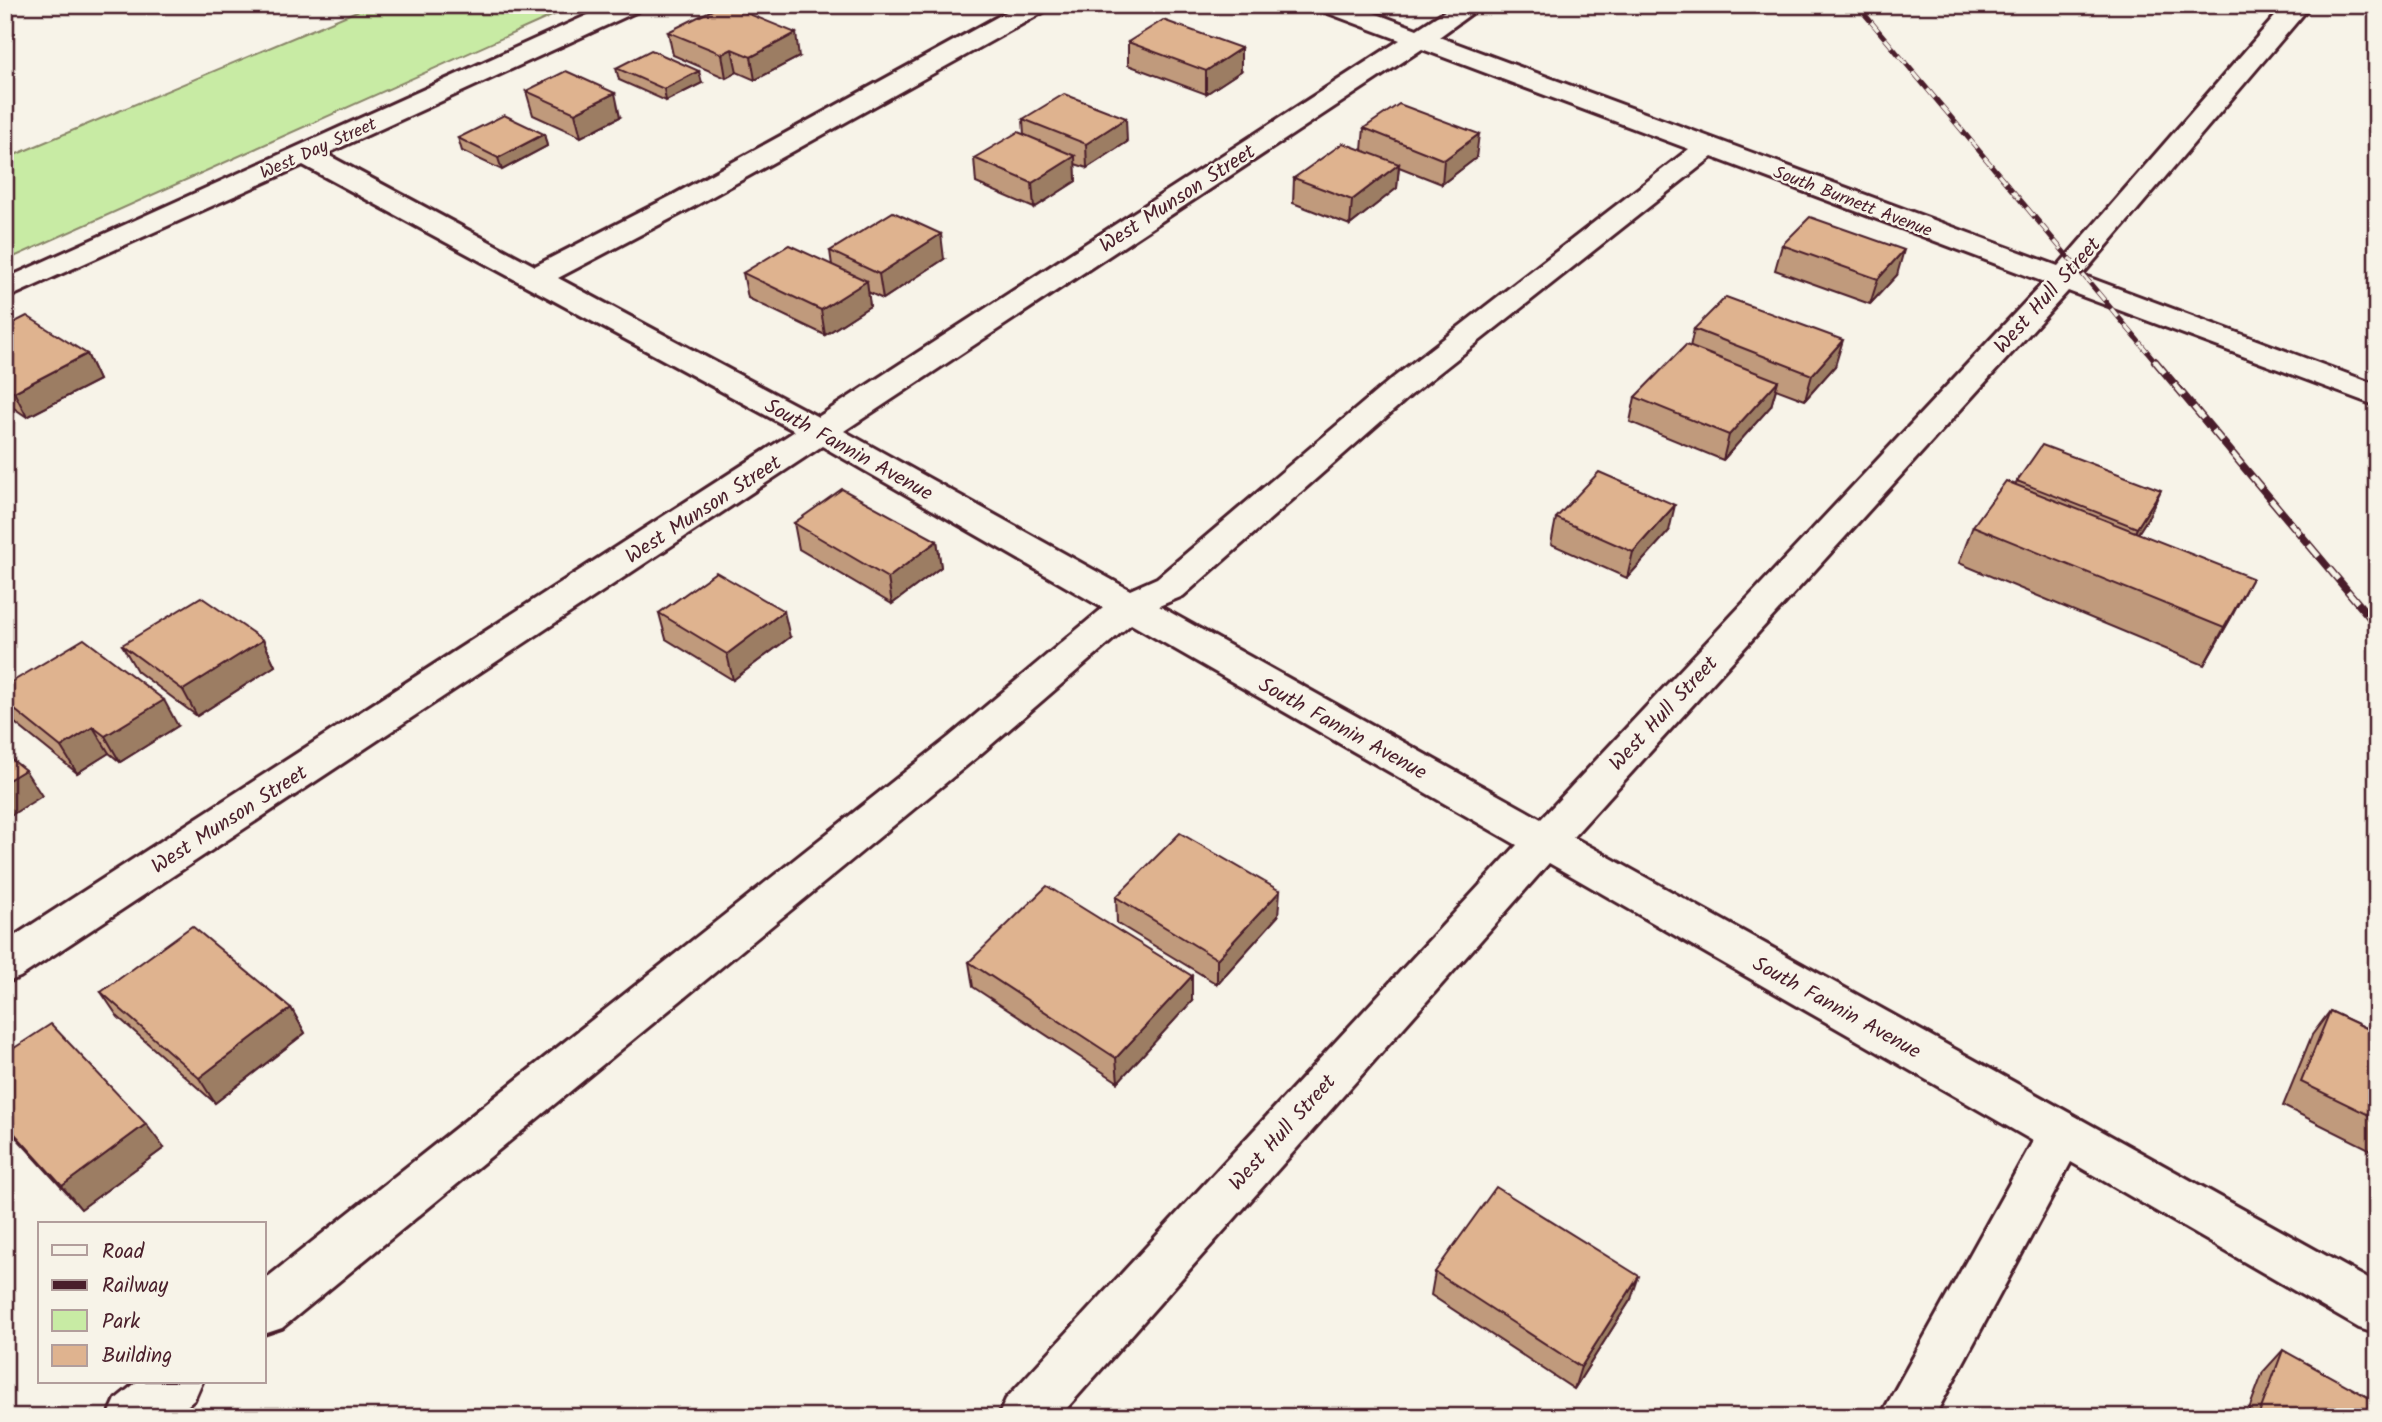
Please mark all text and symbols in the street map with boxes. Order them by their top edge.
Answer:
street label: West Day Street [255,110,383,188]
street label: West Munson Street [1093,136,1263,262]
street label: South Burnett Avenue [1769,159,1936,246]
street label: West Hull Street [1986,230,2110,362]
street label: South Fannin Avenue [758,390,939,511]
street label: West Munson Street [619,447,789,573]
street label: West Hull Street [1602,648,1727,779]
street label: South Fannin Avenue [1252,669,1433,790]
street label: West Munson Street [145,757,315,883]
street label: South Fannin Avenue [1746,948,1927,1069]
street label: West Hull Street [1221,1067,1345,1199]
legend [38,1222,266,1384]
text: Road [102,1236,145,1269]
text: Railway [102,1270,168,1303]
text: Park [102,1306,140,1339]
text: Building [102,1340,172,1373]

